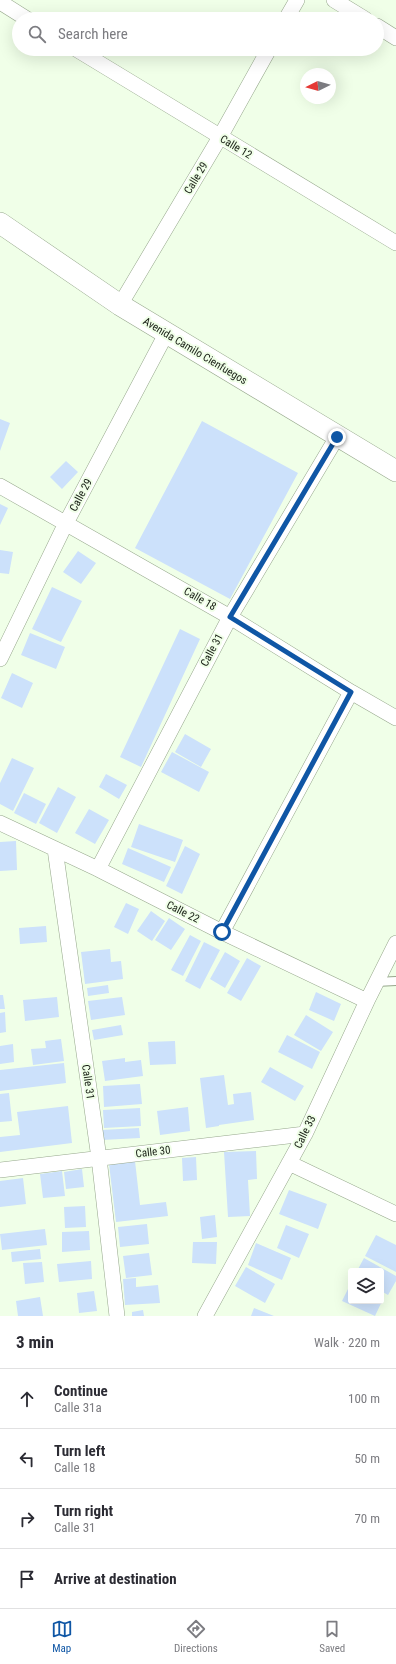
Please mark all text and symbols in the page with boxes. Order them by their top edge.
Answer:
search box [12,12,384,56]
icon: search [26,23,48,45]
text: Search here [58,25,128,43]
north arrow [300,68,336,104]
street label: Calle 12 [218,132,254,162]
street label: Calle 29 [181,160,211,196]
street label: Avenida Camilo Cienfuegos [141,315,249,387]
route end [328,428,346,446]
street label: Calle 29 [67,476,95,514]
street label: Calle 18 [182,585,218,613]
street label: Calle 31 [198,631,226,669]
street label: Calle 22 [164,898,202,926]
route start [213,923,231,941]
street label: Calle 31 [79,1064,97,1100]
street label: Calle 33 [291,1113,319,1151]
street label: Calle 30 [135,1143,171,1161]
map controls [348,1268,384,1304]
button: layers [348,1268,384,1304]
text: 3 min [16,1332,54,1352]
text: Walk · 220 m [314,1335,380,1350]
text: Continue [54,1382,108,1400]
icon: ahead [16,1388,38,1410]
text: 100 m [348,1391,380,1406]
text: Calle 31a [54,1400,102,1415]
text: Turn left [54,1442,105,1460]
icon: left [16,1448,38,1470]
text: 50 m [354,1451,380,1466]
text: Calle 18 [54,1460,95,1475]
text: Turn right [54,1502,113,1520]
icon: right [16,1508,38,1530]
text: 70 m [354,1511,380,1526]
text: Calle 31 [54,1520,95,1535]
icon: arrive [16,1568,38,1590]
text: Arrive at destination [54,1570,177,1588]
tab: Map [51,1618,73,1655]
tab: Directions [174,1618,218,1655]
tab: Saved [319,1618,345,1655]

